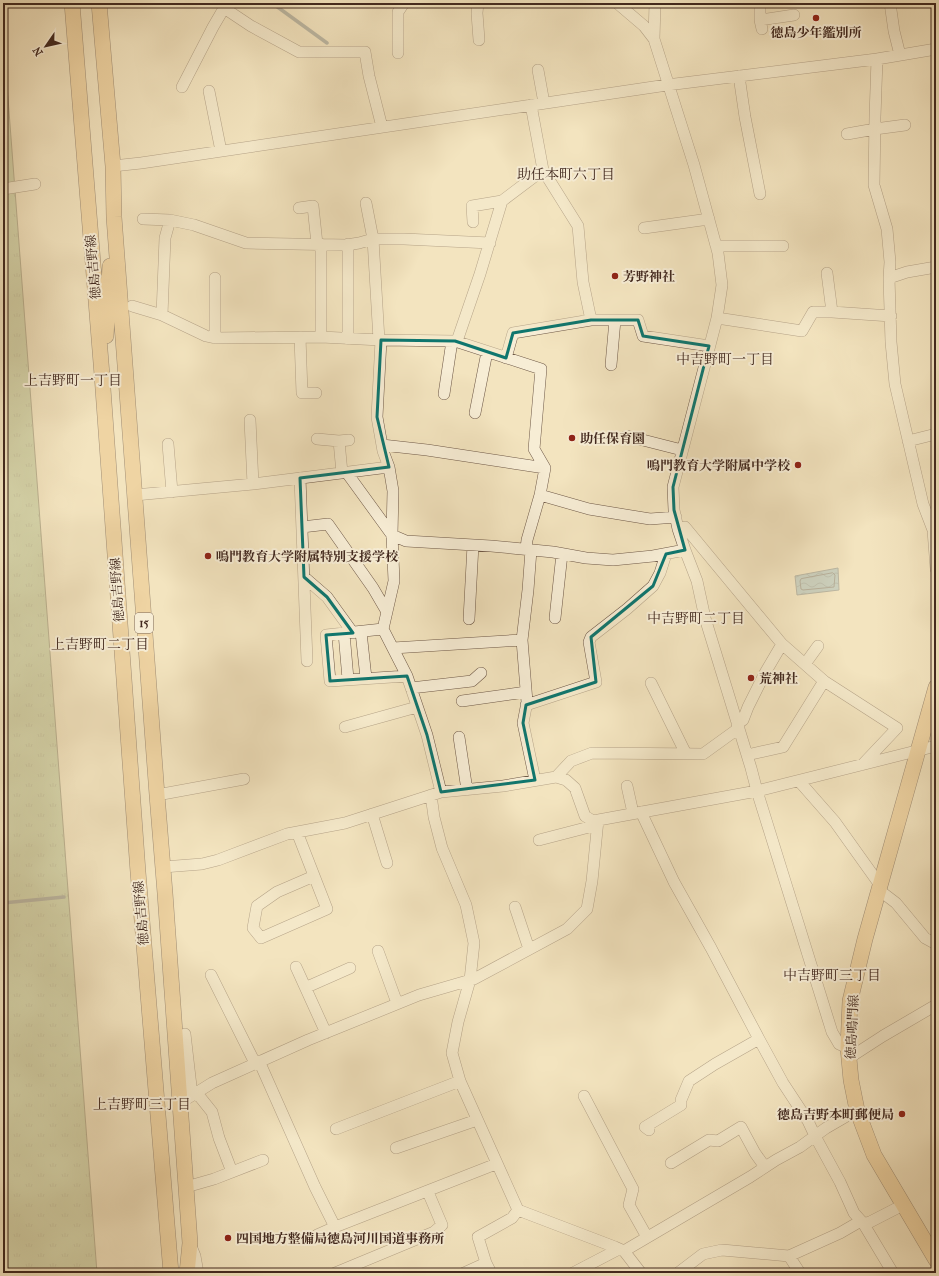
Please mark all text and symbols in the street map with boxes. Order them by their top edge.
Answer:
marker: 徳島少年鑑別所 [811,13,821,23]
place label: 徳島少年鑑別所 [770,25,862,40]
north arrow [26,26,66,66]
text: N [30,44,46,58]
district label: 助任本町六丁目 [517,166,615,183]
street label: 徳島吉野線 [83,234,103,300]
place label: 芳野神社 [623,269,675,284]
marker: 芳野神社 [610,271,620,281]
district label: 中吉野町一丁目 [676,351,774,368]
district label: 上吉野町一丁目 [24,372,122,389]
place label: 助任保育園 [580,431,645,446]
marker: 助任保育園 [567,433,577,443]
place label: 鳴門教育大学附属中学校 [647,458,791,473]
marker: 鳴門教育大学附属中学校 [793,460,803,470]
place label: 鳴門教育大学附属特別支援学校 [216,549,399,564]
marker: 鳴門教育大学附属特別支援学校 [203,551,213,561]
street label: 徳島吉野線 [107,557,127,623]
district label: 中吉野町二丁目 [647,610,745,627]
road number: 15 [135,613,153,633]
district label: 上吉野町二丁目 [51,636,149,653]
place label: 荒神社 [759,671,798,686]
marker: 荒神社 [746,673,756,683]
street label: 徳島吉野線 [131,880,151,946]
district label: 中吉野町三丁目 [783,967,881,984]
street label: 徳島鳴門線 [843,994,861,1060]
district label: 上吉野町三丁目 [93,1096,191,1113]
place label: 徳島吉野本町郵便局 [777,1107,894,1122]
marker: 徳島吉野本町郵便局 [897,1109,907,1119]
place label: 四国地方整備局徳島河川国道事務所 [236,1231,444,1246]
marker: 四国地方整備局徳島河川国道事務所 [223,1233,233,1243]

